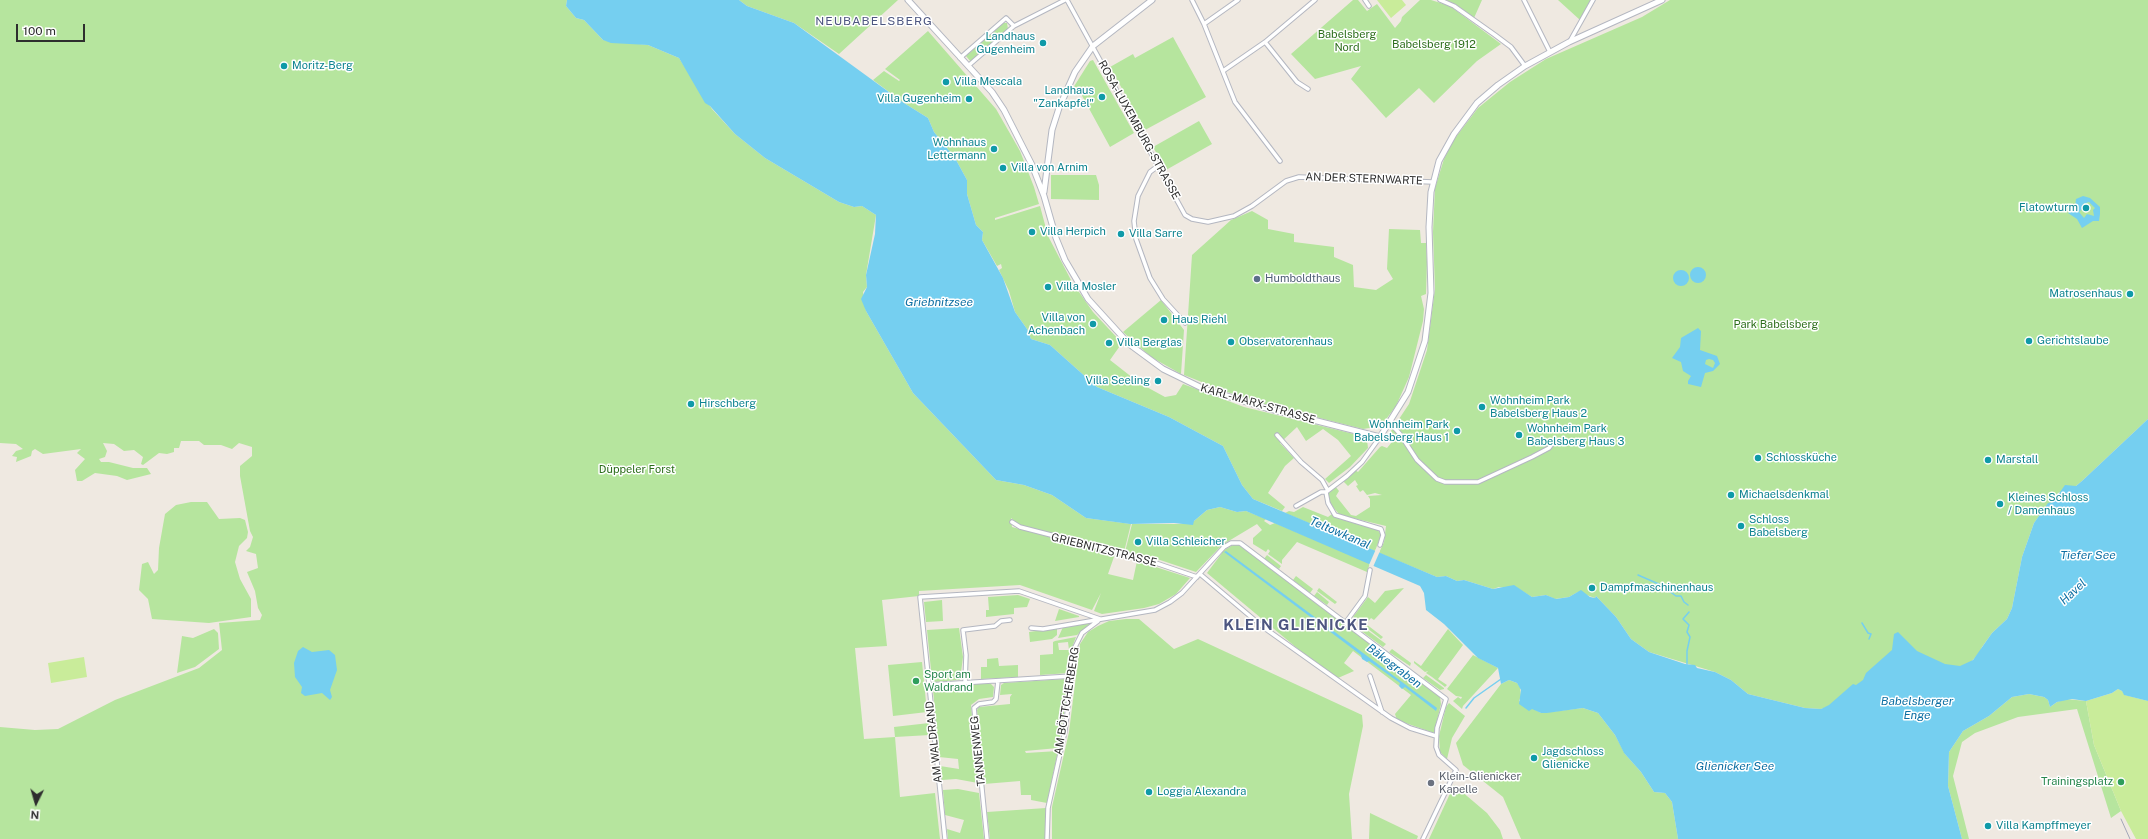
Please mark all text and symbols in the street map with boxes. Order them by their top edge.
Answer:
district label: NEUBABELSBERG [815,14,933,28]
scale bar [18,16,87,42]
text: 100 m [23,24,56,38]
park label: Babelsberg Nord [1318,28,1376,54]
place label: Landhaus Gugenheim [976,30,1035,56]
marker: Landhaus Gugenheim [1038,38,1048,48]
park label: Babelsberg 1912 [1392,38,1476,52]
street label: ROSA-LUXEMBURG-STRASSE [1095,58,1183,202]
place label: Moritz-Berg [292,59,353,73]
marker: Moritz-Berg [279,61,289,71]
place label: Villa Mescala [954,75,1022,89]
marker: Villa Mescala [941,77,951,87]
place label: Landhaus "Zankapfel" [1033,84,1094,110]
place label: Villa Gugenheim [877,92,961,106]
marker: Landhaus "Zankapfel" [1097,92,1107,102]
marker: Villa Gugenheim [964,94,974,104]
place label: Wohnhaus Lettermann [927,136,986,162]
marker: Wohnhaus Lettermann [989,144,999,154]
place label: Villa von Arnim [1011,161,1088,175]
marker: Villa von Arnim [998,163,1008,173]
street label: AN DER STERNWARTE [1305,170,1423,188]
place label: Flatowturm [2019,201,2078,215]
marker: Flatowturm [2081,203,2091,213]
place label: Villa Herpich [1040,225,1106,239]
marker: Villa Herpich [1027,227,1037,237]
place label: Villa Sarre [1129,227,1183,241]
marker: Villa Sarre [1116,229,1126,239]
place label: Humboldthaus [1265,272,1340,286]
marker: Humboldthaus [1252,274,1262,284]
place label: Villa Mosler [1056,280,1116,294]
marker: Villa Mosler [1043,282,1053,292]
place label: Matrosenhaus [2049,287,2122,301]
marker: Matrosenhaus [2125,289,2135,299]
water label: Griebnitzsee [905,295,973,309]
place label: Villa von Achenbach [1028,311,1085,337]
place label: Haus Riehl [1172,313,1227,327]
marker: Haus Riehl [1159,315,1169,325]
park label: Park Babelsberg [1734,318,1818,332]
marker: Villa von Achenbach [1088,319,1098,329]
place label: Gerichtslaube [2037,334,2109,348]
place label: Observatorenhaus [1239,335,1333,349]
place label: Villa Berglas [1117,336,1182,350]
marker: Gerichtslaube [2024,336,2034,346]
marker: Observatorenhaus [1226,337,1236,347]
marker: Villa Berglas [1104,338,1114,348]
place label: Villa Seeling [1086,374,1150,388]
marker: Villa Seeling [1153,376,1163,386]
street label: KARL-MARX-STRASSE [1199,381,1317,427]
place label: Wohnheim Park Babelsberg Haus 2 [1490,394,1587,420]
place label: Hirschberg [699,397,756,411]
marker: Hirschberg [686,399,696,409]
marker: Wohnheim Park Babelsberg Haus 2 [1477,402,1487,412]
place label: Wohnheim Park Babelsberg Haus 1 [1354,418,1449,444]
place label: Wohnheim Park Babelsberg Haus 3 [1527,422,1624,448]
marker: Wohnheim Park Babelsberg Haus 1 [1452,426,1462,436]
marker: Wohnheim Park Babelsberg Haus 3 [1514,430,1524,440]
place label: Schlossküche [1766,451,1837,465]
marker: Schlossküche [1753,453,1763,463]
place label: Marstall [1996,453,2038,467]
marker: Marstall [1983,455,1993,465]
park label: Düppeler Forst [599,463,675,477]
place label: Michaelsdenkmal [1739,488,1829,502]
marker: Michaelsdenkmal [1726,490,1736,500]
place label: Kleines Schloss / Damenhaus [2008,491,2088,517]
marker: Kleines Schloss / Damenhaus [1995,499,2005,509]
place label: Schloss Babelsberg [1749,513,1808,539]
water label: Teltowkanal [1307,514,1373,552]
marker: Schloss Babelsberg [1736,521,1746,531]
street label: GRIEBNITZSTRASSE [1050,530,1158,570]
place label: Villa Schleicher [1146,535,1226,549]
marker: Villa Schleicher [1133,537,1143,547]
water label: Tiefer See [2060,548,2116,562]
water label: Havel [2057,576,2089,608]
place label: Dampfmaschinenhaus [1600,581,1713,595]
marker: Dampfmaschinenhaus [1587,583,1597,593]
district label: KLEIN GLIENICKE [1223,616,1369,634]
water label: Bäkegraben [1364,641,1424,691]
street label: AM BÖTTCHERBERG [1052,646,1082,756]
place label: Sport am Waldrand [924,668,973,694]
marker: Sport am Waldrand [911,676,921,686]
water label: Babelsberger Enge [1881,694,1953,722]
street label: AM WALDRAND [923,700,945,784]
street label: TANNENWEG [968,715,988,787]
place label: Jagdschloss Glienicke [1542,745,1604,771]
marker: Jagdschloss Glienicke [1529,753,1539,763]
water label: Glienicker See [1696,759,1774,773]
place label: Klein-Glienicker Kapelle [1439,770,1521,796]
place label: Trainingsplatz [2041,775,2113,789]
marker: Trainingsplatz [2116,777,2126,787]
marker: Klein-Glienicker Kapelle [1426,778,1436,788]
north arrow [16,783,56,823]
place label: Loggia Alexandra [1157,785,1246,799]
marker: Loggia Alexandra [1144,787,1154,797]
text: N [30,809,40,821]
place label: Villa Kampffmeyer [1996,819,2091,833]
marker: Villa Kampffmeyer [1983,821,1993,831]

